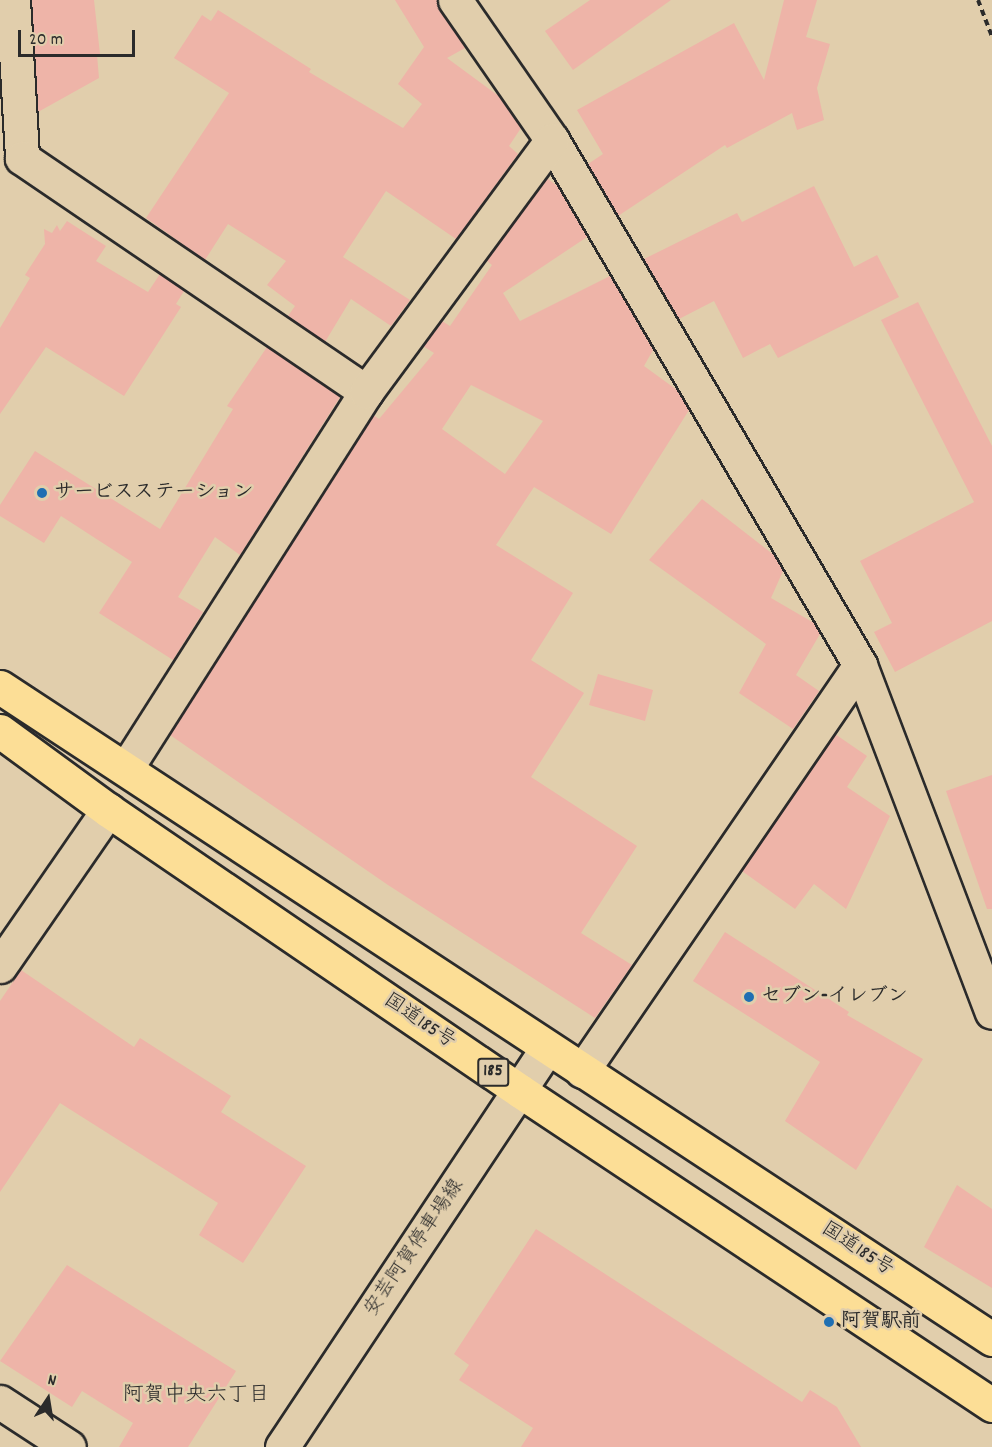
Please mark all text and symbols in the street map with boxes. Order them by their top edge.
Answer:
scale bar [21,18,138,56]
text: 20 m [29,28,63,53]
place label: サービスステーション [54,481,254,505]
marker: サービスステーション [35,486,49,500]
place label: セブン-イレブン [761,985,908,1009]
street label: 国道185号 [378,989,460,1055]
marker: セブン-イレブン [742,990,756,1004]
road number: 185 [476,1057,510,1087]
street label: 安芸阿賀停車場線 [360,1175,470,1321]
street label: 国道185号 [816,1218,898,1282]
place label: 阿賀駅前 [841,1310,921,1334]
marker: 阿賀駅前 [822,1315,836,1329]
north arrow [18,1369,78,1429]
text: N [46,1369,58,1393]
district label: 阿賀中央六丁目 [123,1383,269,1409]

